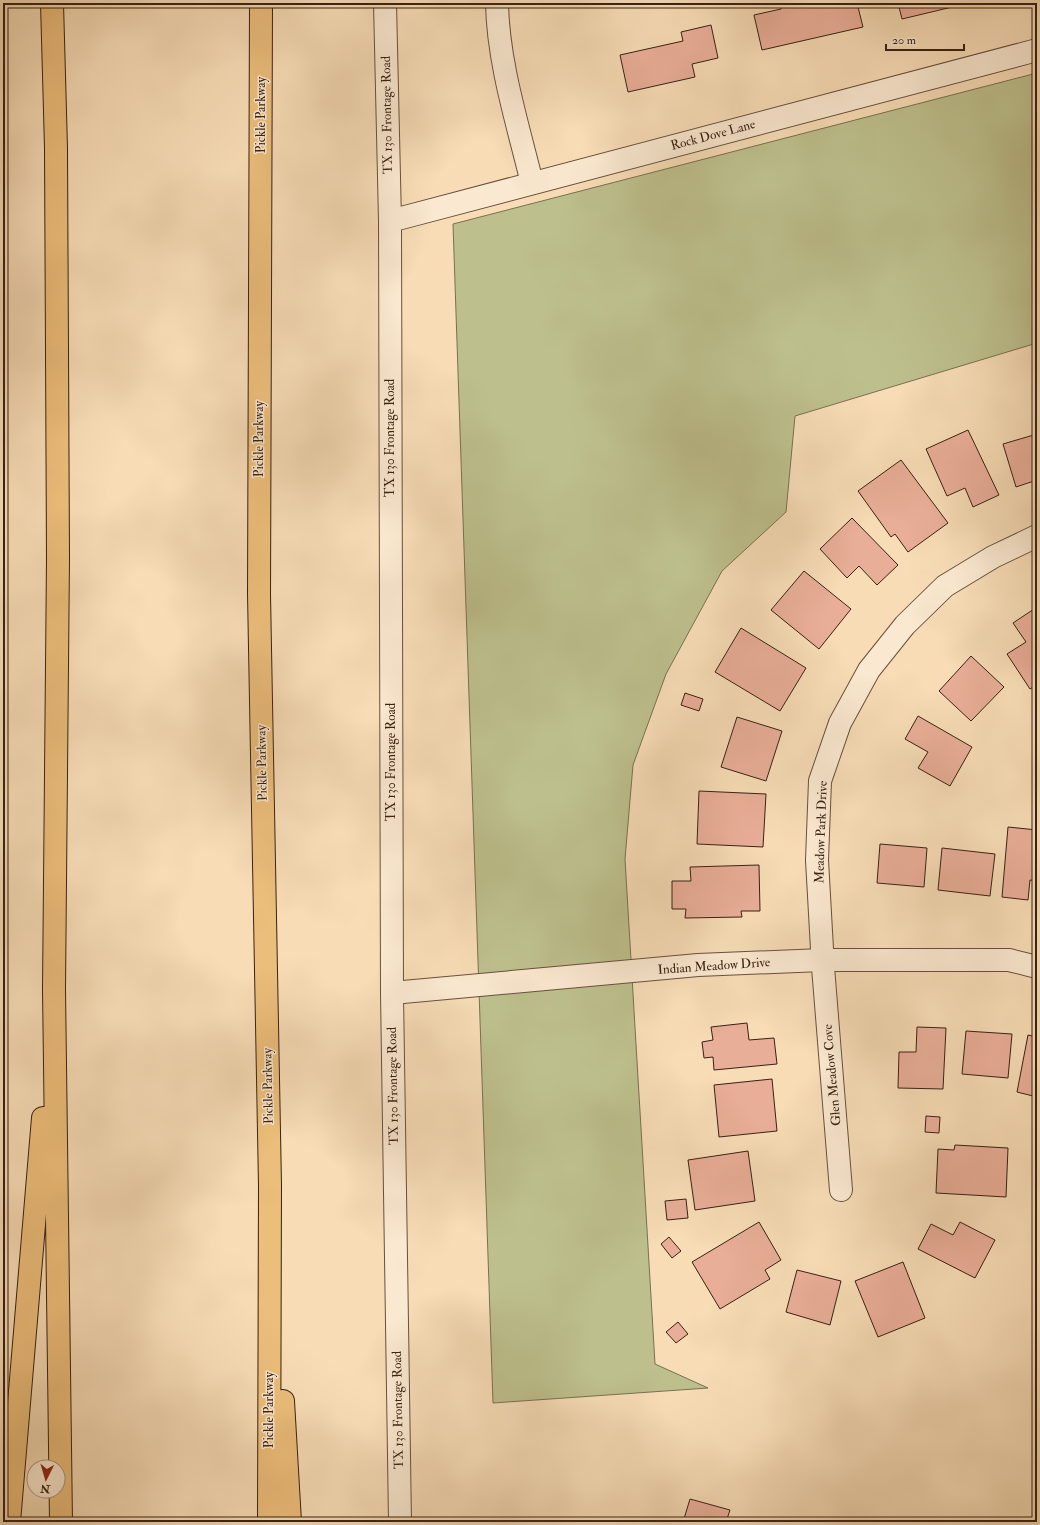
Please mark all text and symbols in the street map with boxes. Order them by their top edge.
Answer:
scale bar [886,26,964,52]
text: 20 m [892,33,917,48]
street label: TX 130 Frontage Road [378,55,396,174]
street label: Pickle Parkway [253,77,270,153]
street label: Rock Dove Lane [669,116,758,154]
street label: TX 130 Frontage Road [382,378,398,497]
street label: Pickle Parkway [251,401,268,477]
street label: TX 130 Frontage Road [383,702,399,821]
street label: Pickle Parkway [253,724,272,801]
street label: Meadow Park Drive [811,780,831,884]
street label: Indian Meadow Drive [657,954,771,978]
street label: Glen Meadow Cove [820,1023,844,1127]
street label: TX 130 Frontage Road [384,1026,402,1145]
street label: Pickle Parkway [259,1047,278,1124]
street label: TX 130 Frontage Road [389,1350,407,1469]
street label: Pickle Parkway [261,1372,278,1448]
north arrow [26,1459,66,1499]
text: N [39,1481,52,1495]

